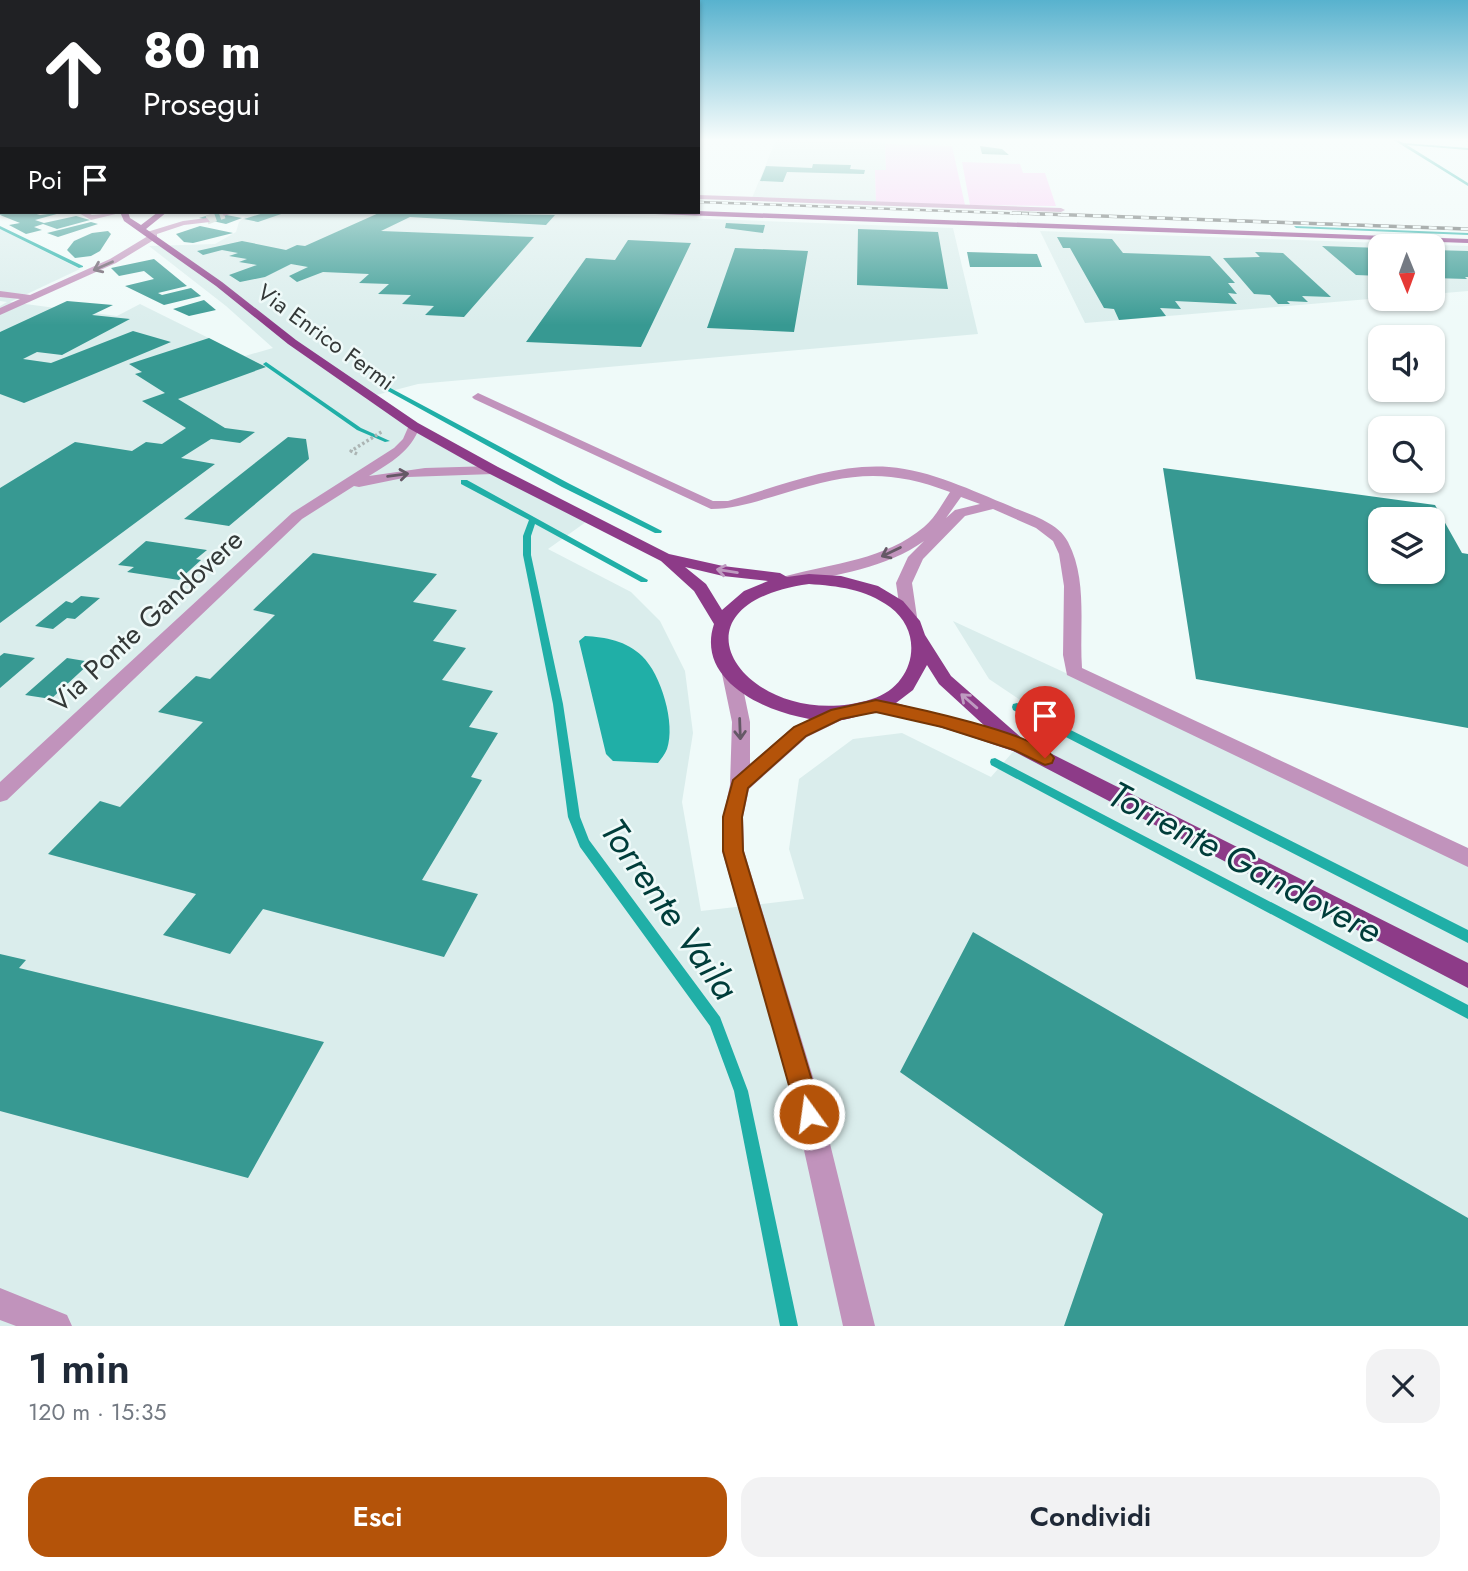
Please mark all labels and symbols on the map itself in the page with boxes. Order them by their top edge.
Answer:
north arrow [1368,234,1446,312]
one-way arrow [92,260,114,273]
street label: Via Enrico Fermi [250,275,402,399]
one-way arrow [386,469,409,482]
street label: Via Ponte Gandovere [40,520,252,722]
one-way arrow [881,546,902,559]
one-way arrow [716,564,739,577]
pin [1015,686,1075,758]
one-way arrow [960,693,978,709]
one-way arrow [733,718,747,741]
water label: Torrente Gandovere [1099,767,1392,957]
water label: Torrente Vaila [587,807,753,1011]
position arrow [772,1077,846,1151]

